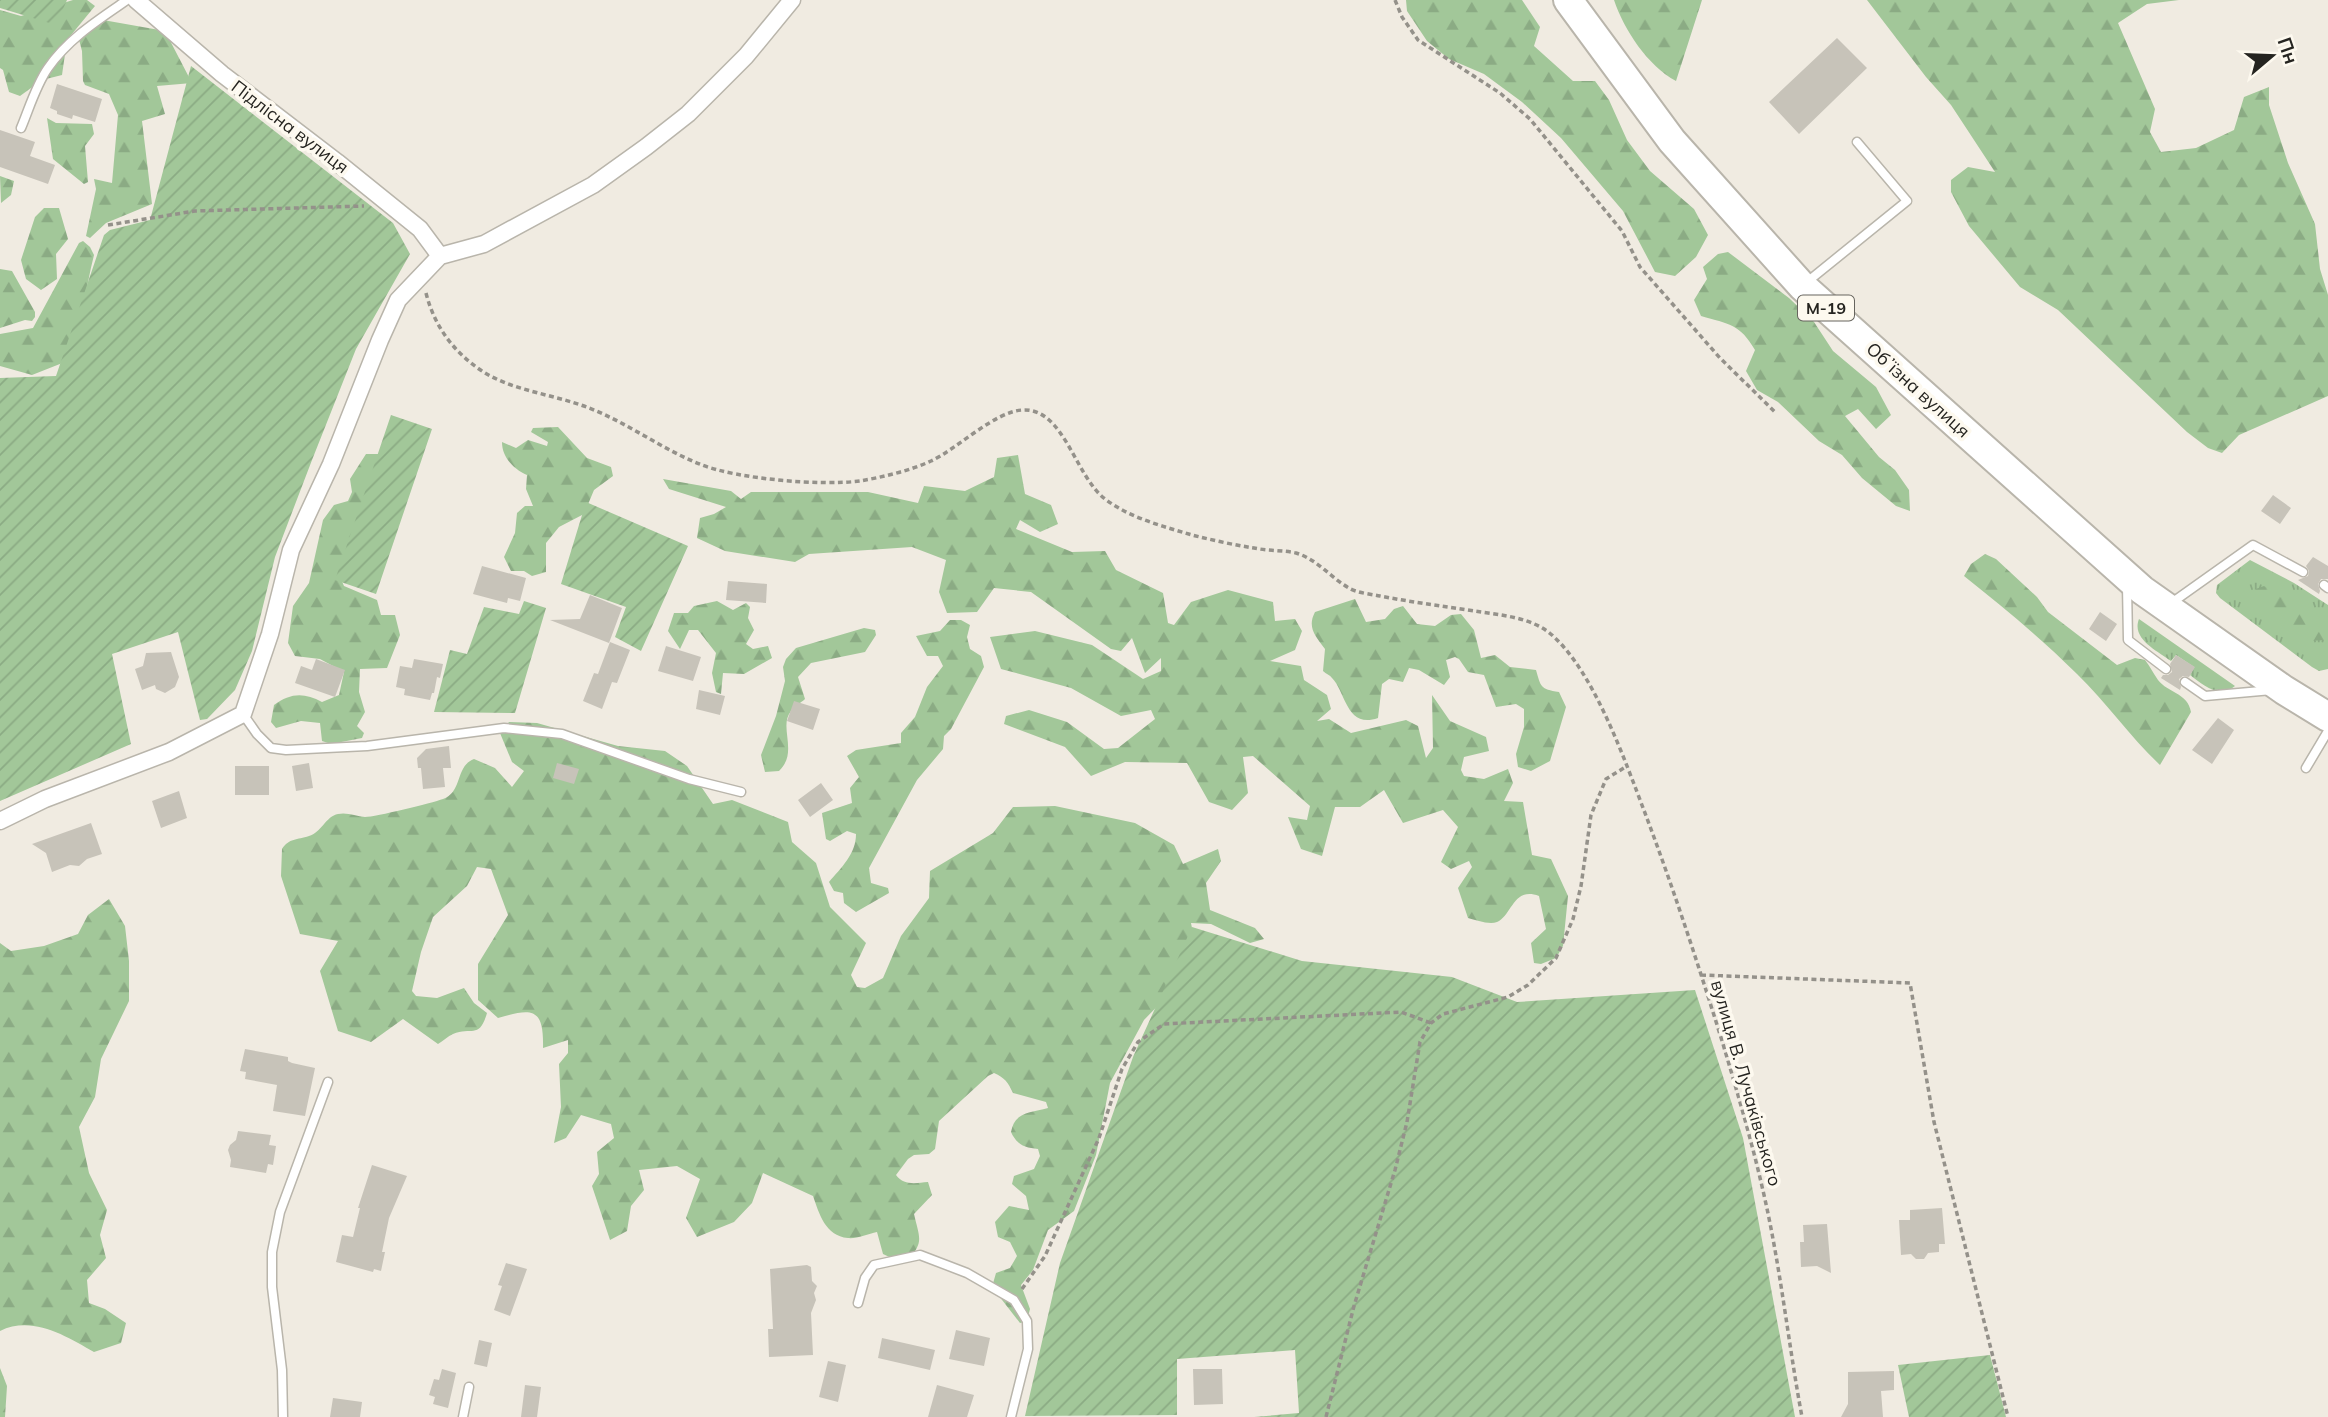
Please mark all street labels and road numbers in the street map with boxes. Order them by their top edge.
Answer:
street label: Підлісна вулиця [227,75,354,178]
road number: М-19 [1798,296,1854,320]
street label: Обʼїзна вулиця [1862,337,1975,442]
street label: вулиця В. Лучаківського [1706,977,1787,1189]

